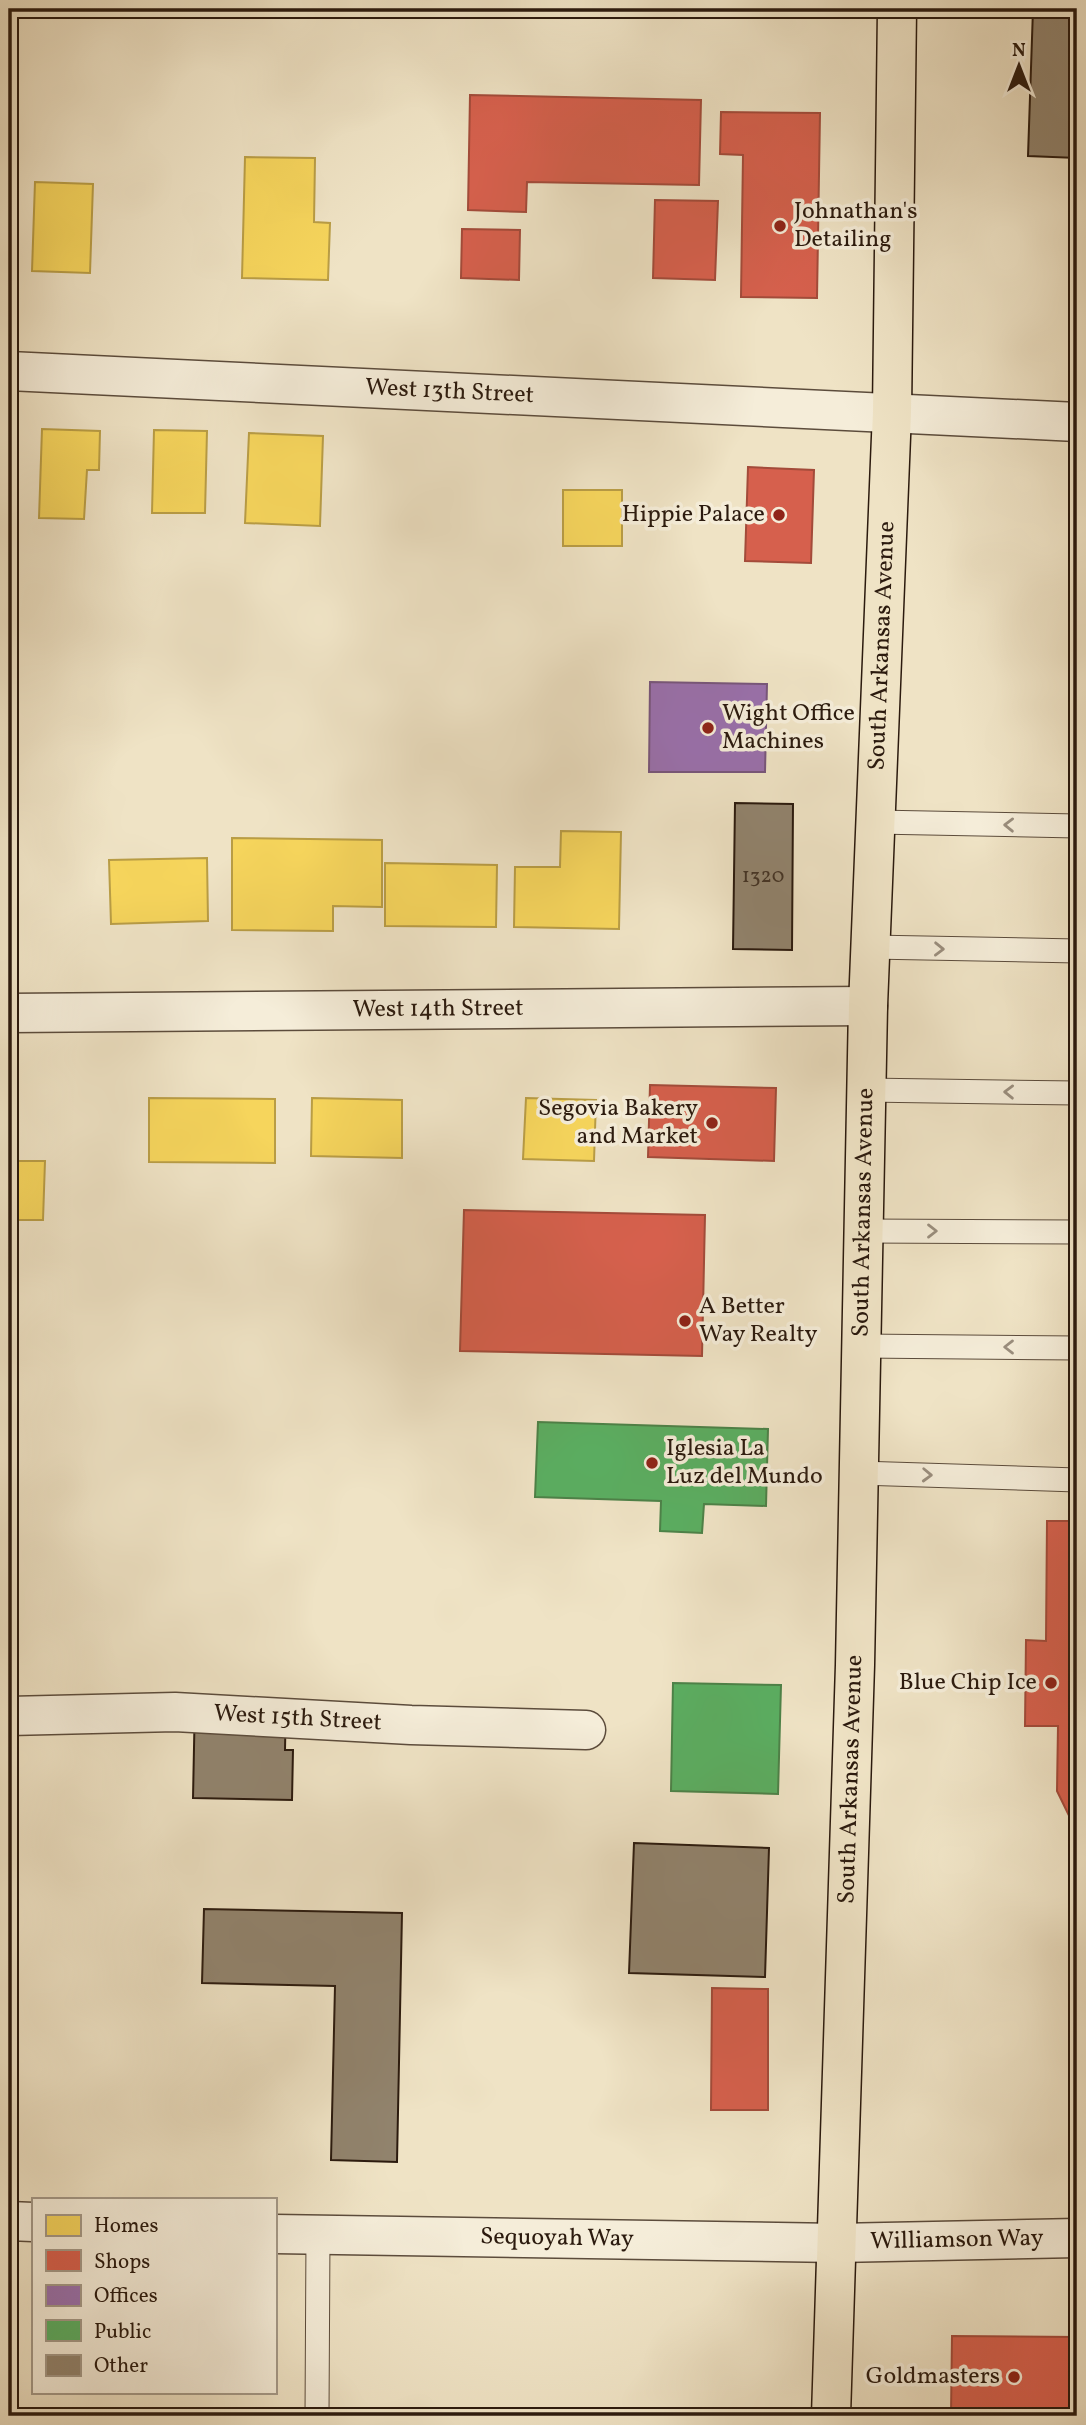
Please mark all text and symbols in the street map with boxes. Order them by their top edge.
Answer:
north arrow [984,32,1054,102]
text: N [1012,38,1026,64]
place label: Johnathan's Detailing [794,195,917,257]
marker: Johnathan's Detailing [772,218,788,234]
street label: West 13th Street [364,371,535,413]
place label: Hippie Palace [622,498,765,532]
marker: Hippie Palace [771,507,787,523]
street label: South Arkansas Avenue [861,521,905,771]
place label: Wight Office Machines [722,697,855,759]
marker: Wight Office Machines [700,720,716,736]
one-way arrow [1003,817,1014,832]
house number: 1320 [742,862,784,891]
one-way arrow [934,941,945,956]
street label: West 14th Street [352,992,524,1027]
one-way arrow [1003,1084,1014,1100]
street label: South Arkansas Avenue [844,1087,883,1337]
place label: Segovia Bakery and Market [538,1092,698,1154]
marker: Segovia Bakery and Market [704,1115,720,1131]
one-way arrow [927,1223,938,1239]
place label: A Better Way Realty [699,1290,818,1352]
marker: A Better Way Realty [677,1313,693,1329]
one-way arrow [1003,1339,1014,1355]
place label: Iglesia La Luz del Mundo [666,1432,823,1494]
marker: Iglesia La Luz del Mundo [644,1455,660,1471]
one-way arrow [922,1467,933,1482]
street label: South Arkansas Avenue [830,1654,872,1904]
place label: Blue Chip Ice [899,1666,1037,1700]
marker: Blue Chip Ice [1043,1675,1059,1691]
street label: West 15th Street [213,1697,383,1740]
legend [32,2198,276,2394]
text: Homes [94,2212,159,2241]
street label: Sequoyah Way [480,2220,634,2257]
street label: Williamson Way [870,2222,1044,2259]
text: Shops [94,2248,150,2277]
text: Offices [94,2282,158,2311]
text: Public [94,2318,151,2347]
text: Other [94,2352,148,2381]
place label: Goldmasters [866,2360,1000,2394]
marker: Goldmasters [1006,2369,1022,2385]

